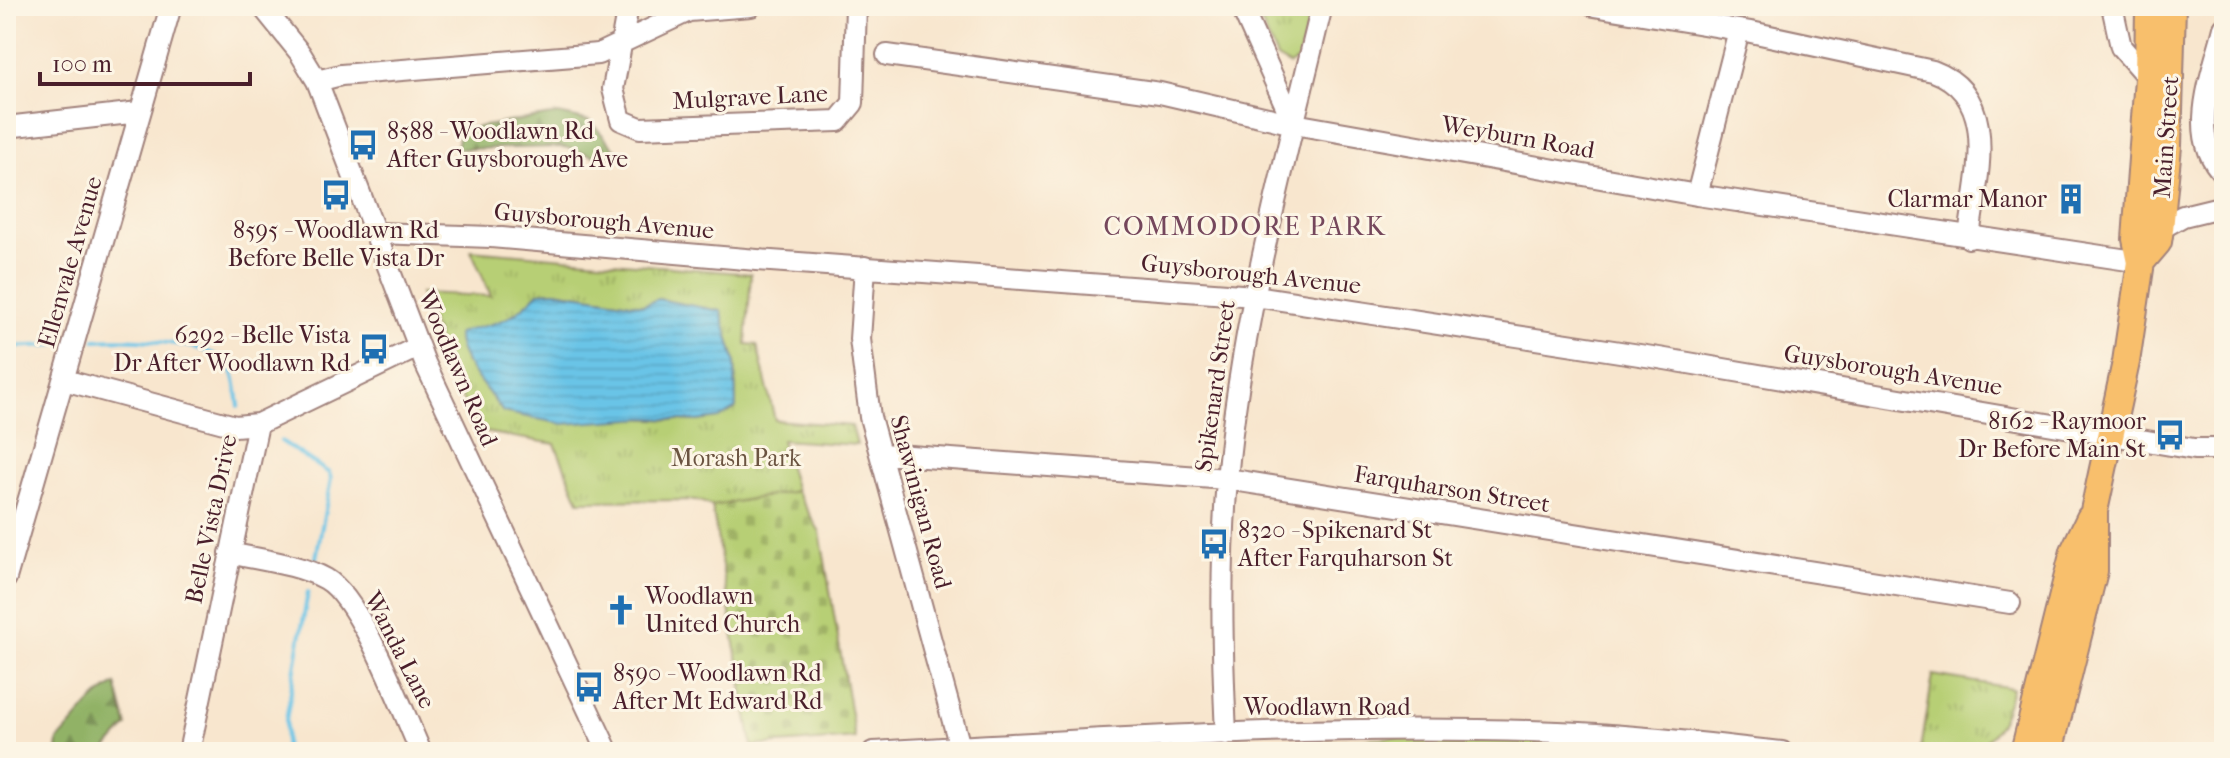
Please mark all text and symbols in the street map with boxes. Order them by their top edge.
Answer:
scale bar [40,36,250,86]
text: 100 m [52,50,112,78]
street label: Main Street [2148,74,2184,199]
street label: Mulgrave Lane [672,79,829,115]
street label: Weyburn Road [1438,110,1598,164]
place label: 8588 - Woodlawn Rd After Guysborough Ave [386,117,628,173]
bus stop icon: 8588 - Woodlawn Rd After Guysborough Ave [346,128,380,162]
street label: Ellenvale Avenue [32,173,108,351]
bus stop icon: 8595 - Woodlawn Rd Before Belle Vista Dr [319,178,353,212]
building icon: Clarmar Manor [2054,182,2088,216]
place label: Clarmar Manor [1887,185,2048,213]
street label: Guysborough Avenue [493,197,715,245]
district label: COMMODORE PARK [1103,211,1387,242]
place label: 8595 - Woodlawn Rd Before Belle Vista Dr [228,216,445,272]
street label: Guysborough Avenue [1140,249,1362,299]
street label: Woodlawn Road [412,285,504,451]
street label: Spikenard Street [1189,298,1241,473]
place label: 6292 - Belle Vista Dr After Woodlawn Rd [113,321,351,377]
bus stop icon: 6292 - Belle Vista Dr After Woodlawn Rd [357,332,391,366]
street label: Guysborough Avenue [1782,339,2004,401]
place label: 8162 - Raymoor Dr Before Main St [1958,407,2147,463]
street label: Shawinigan Road [884,412,958,593]
bus stop icon: 8162 - Raymoor Dr Before Main St [2153,418,2187,452]
street label: Belle Vista Drive [179,432,243,606]
park label: Morash Park [671,444,802,472]
street label: Farquharson Street [1352,460,1552,518]
place label: 8320 - Spikenard St After Farquharson St [1237,516,1453,572]
bus stop icon: 8320 - Spikenard St After Farquharson St [1197,527,1231,561]
place label: Woodlawn United Church [644,582,801,638]
street label: Wanda Lane [358,586,441,713]
church icon: Woodlawn United Church [604,593,638,627]
place label: 8590 - Woodlawn Rd After Mt Edward Rd [612,659,823,715]
bus stop icon: 8590 - Woodlawn Rd After Mt Edward Rd [572,670,606,704]
street label: Woodlawn Road [1242,693,1411,721]

